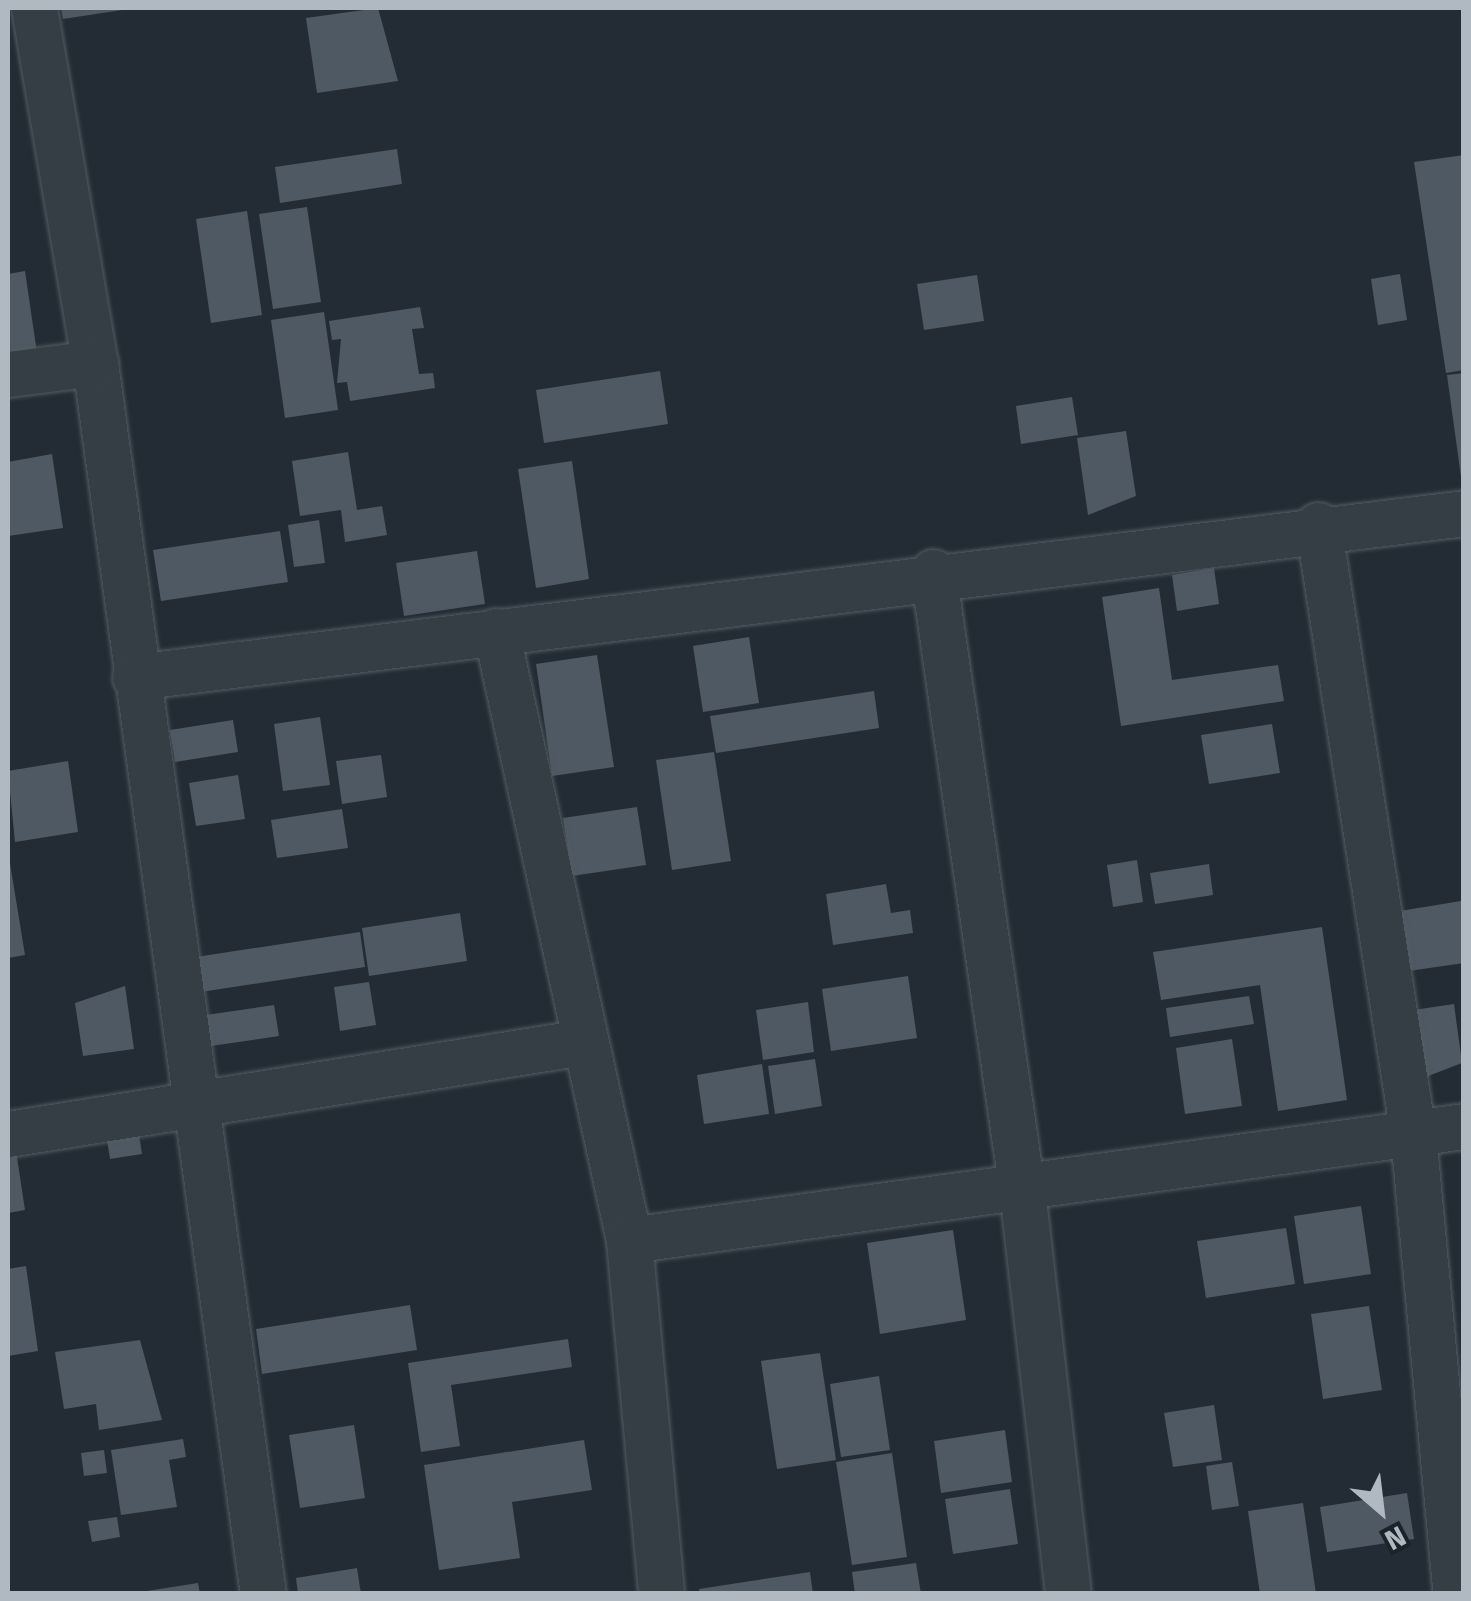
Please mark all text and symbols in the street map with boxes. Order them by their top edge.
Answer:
north arrow [1331,1461,1431,1561]
text: N [1379,1519,1411,1557]

